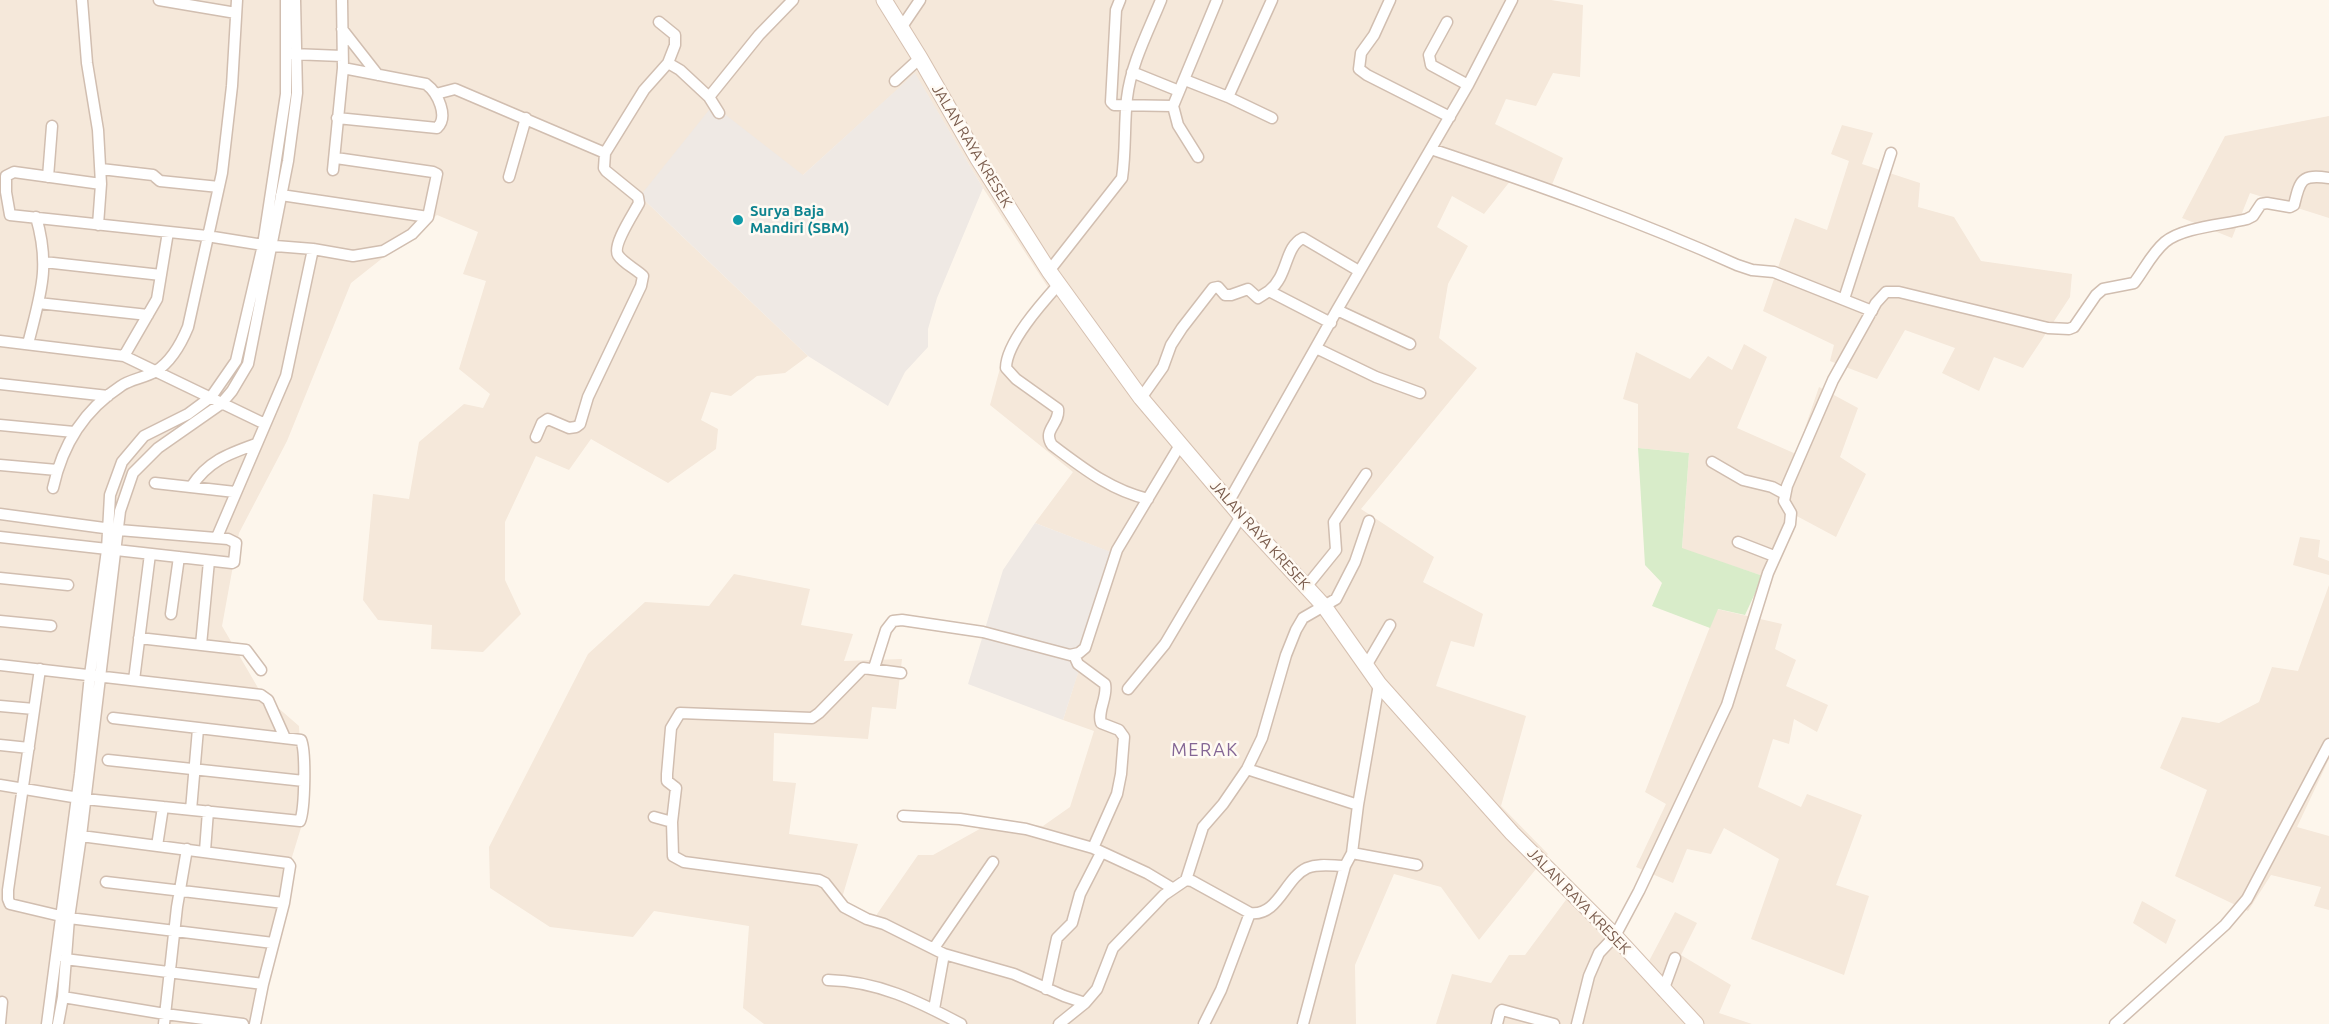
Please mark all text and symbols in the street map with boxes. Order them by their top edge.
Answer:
street label: JALAN RAYA KRESEK [928,81,1016,211]
place label: Surya Baja Mandiri (SBM) [750,202,849,237]
marker: Surya Baja Mandiri (SBM) [731,213,745,227]
street label: JALAN RAYA KRESEK [1206,477,1314,593]
district label: MERAK [1171,739,1239,761]
street label: JALAN RAYA KRESEK [1524,844,1634,958]

